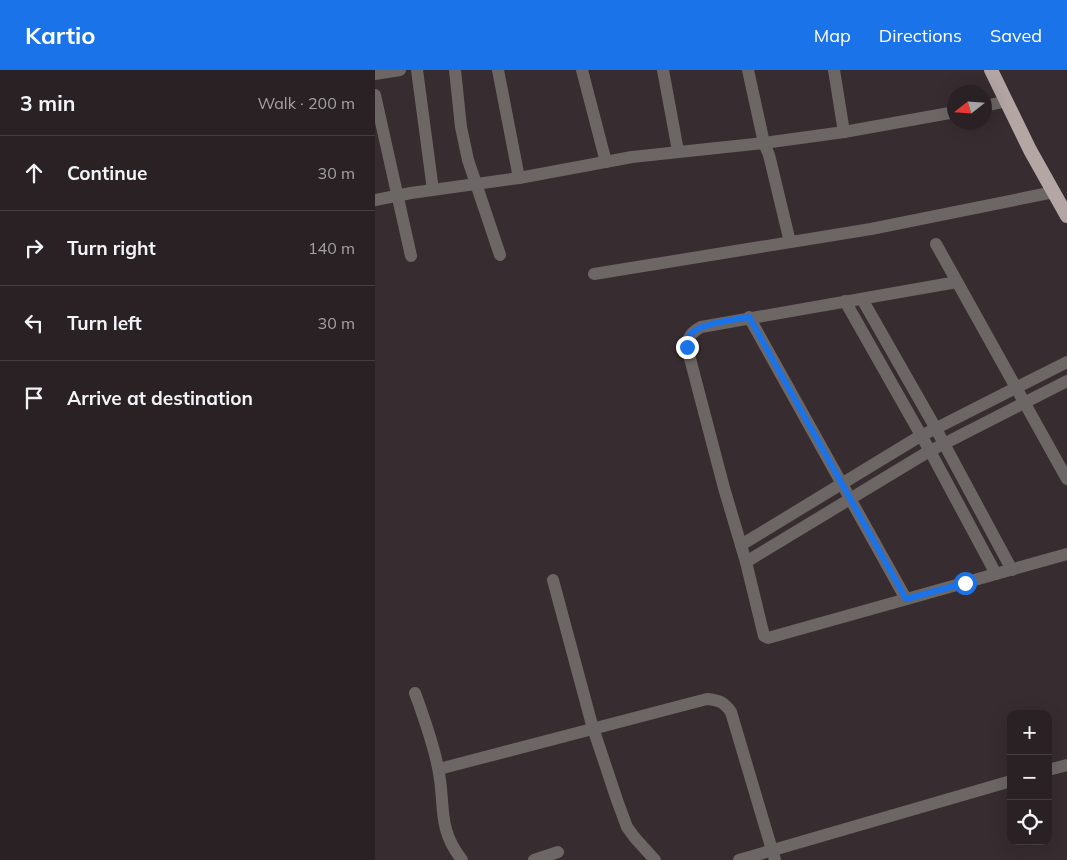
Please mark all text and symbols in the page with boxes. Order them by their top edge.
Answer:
text: Kartio [25,20,96,50]
text: Map [814,24,851,47]
text: Directions [879,24,962,47]
text: Saved [990,24,1042,47]
north arrow [947,85,992,130]
text: 3 min [20,90,75,116]
text: Walk · 200 m [257,93,355,113]
icon: ahead [20,159,48,187]
text: Continue [67,161,147,185]
text: 30 m [318,163,355,183]
icon: right [20,234,48,262]
text: Turn right [67,236,156,260]
text: 140 m [308,238,355,258]
icon: left [20,309,48,337]
text: Turn left [67,311,142,335]
text: 30 m [318,313,355,333]
route end [676,336,699,359]
icon: arrive [20,384,48,412]
text: Arrive at destination [67,386,253,410]
route start [954,572,977,595]
map controls [1007,710,1052,845]
button: + [1007,710,1052,755]
button: − [1007,755,1052,800]
button: locate [1007,800,1052,845]

